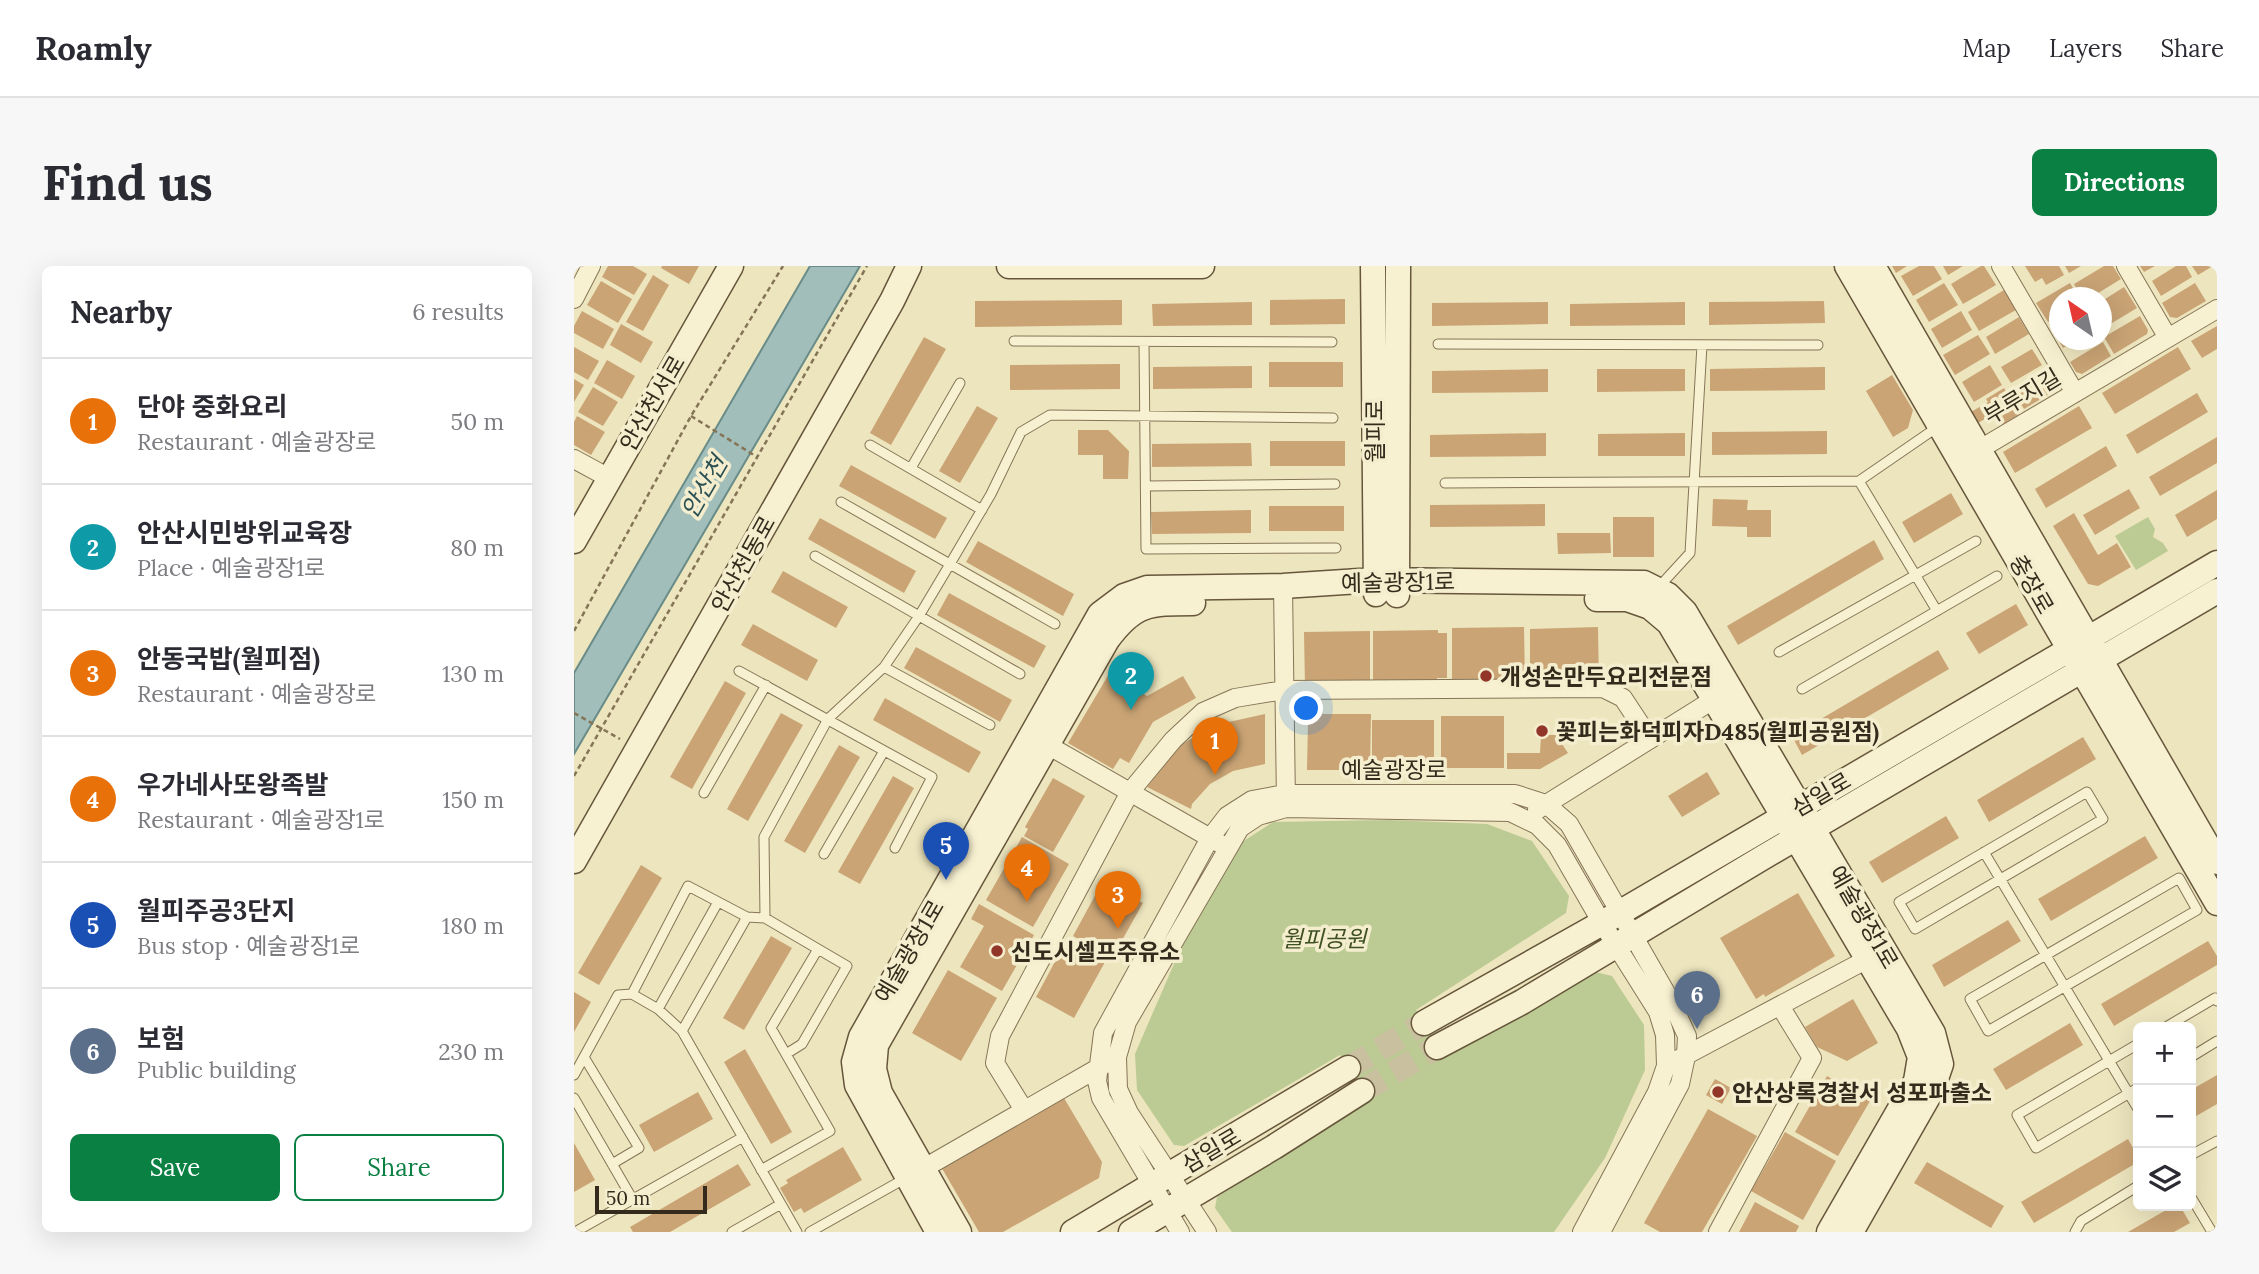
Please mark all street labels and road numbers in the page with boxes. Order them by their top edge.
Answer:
street label: 안산천서로 [613,350,691,456]
street label: 부루지길 [1978,362,2066,430]
street label: 월피로 [1360,399,1389,463]
street label: 안산천동로 [705,511,781,617]
street label: 충장로 [2004,549,2060,619]
street label: 예술광장1로 [1341,567,1455,597]
street label: 예술광장로 [1341,755,1447,784]
street label: 삼일로 [1786,766,1856,822]
street label: 예술광장1로 [1823,860,1905,974]
street label: 예술광장1로 [868,894,950,1008]
street label: 삼일로 [1176,1121,1246,1179]

